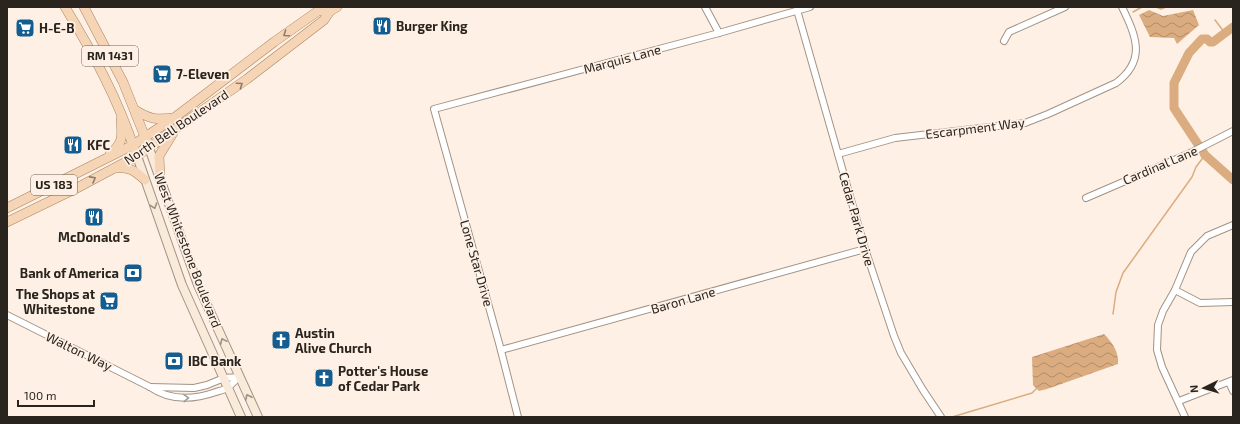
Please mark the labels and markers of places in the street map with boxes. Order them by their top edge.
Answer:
restaurant icon: Burger King [371,15,393,37]
supermarket icon: H-E-B [14,17,36,39]
place label: Burger King [396,18,468,34]
place label: H-E-B [39,20,75,36]
supermarket icon: 7-Eleven [151,63,173,85]
place label: 7-Eleven [176,66,230,82]
restaurant icon: KFC [62,134,84,156]
place label: KFC [87,137,110,153]
restaurant icon: McDonald's [83,206,105,228]
place label: McDonald's [58,229,130,245]
bank icon: Bank of America [122,262,144,284]
place label: Bank of America [20,265,119,281]
place label: The Shops at Whitestone [16,286,96,317]
supermarket icon: The Shops at Whitestone [98,290,120,312]
place label: Austin Alive Church [295,325,372,356]
church icon: Austin Alive Church [270,329,292,351]
bank icon: IBC Bank [163,350,185,372]
place label: IBC Bank [188,353,242,369]
place label: Potter's House of Cedar Park [338,363,428,394]
church icon: Potter's House of Cedar Park [313,367,335,389]

